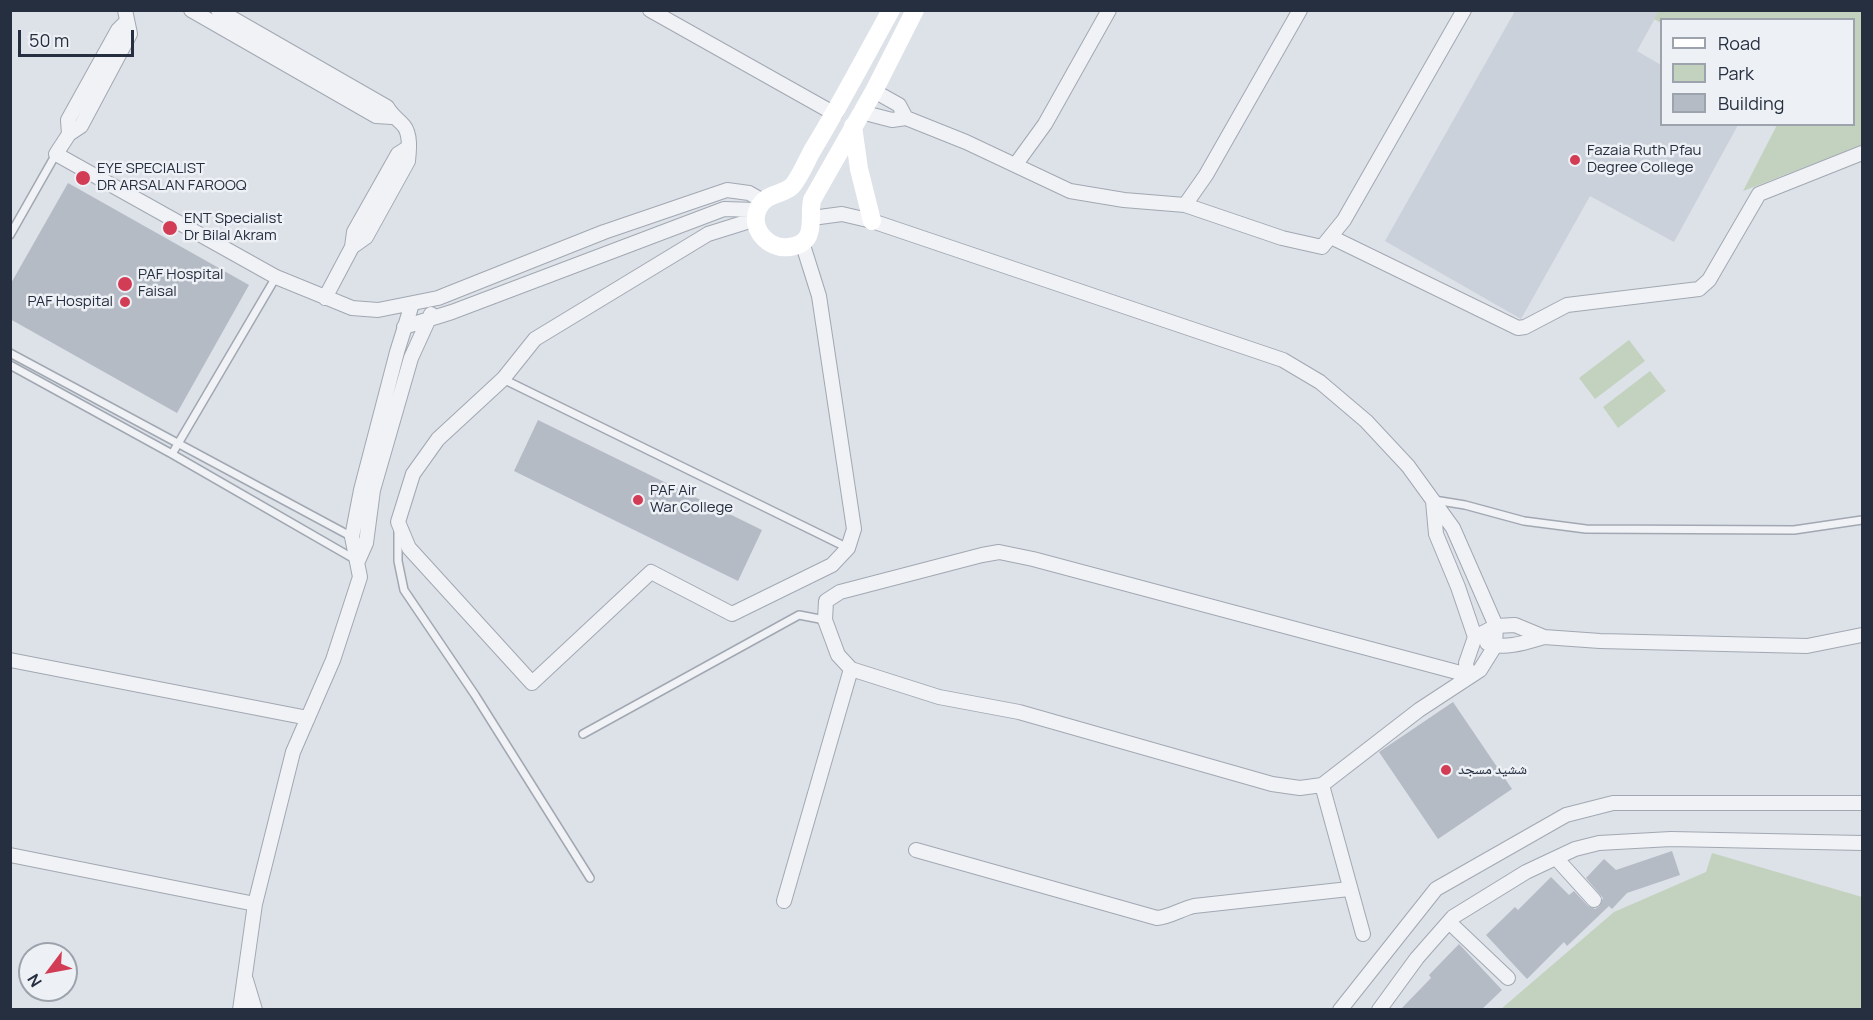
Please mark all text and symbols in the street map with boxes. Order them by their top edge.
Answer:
scale bar [21,18,136,56]
legend [1660,18,1855,126]
text: 50 m [29,28,69,52]
text: Road [1718,31,1761,55]
text: Park [1718,61,1754,85]
text: Building [1718,91,1784,115]
place label: Fazaia Ruth Pfau Degree College [1587,142,1702,177]
marker: Fazaia Ruth Pfau Degree College [1568,153,1582,167]
place label: EYE SPECIALIST DR ARSALAN FAROOQ [97,160,247,195]
marker: EYE SPECIALIST DR ARSALAN FAROOQ [74,169,92,187]
place label: ENT Specialist Dr Bilal Akram [184,210,282,245]
marker: ENT Specialist Dr Bilal Akram [161,219,179,237]
place label: PAF Hospital Faisal [138,266,224,301]
marker: PAF Hospital Faisal [116,275,134,293]
place label: PAF Hospital [27,293,113,311]
marker: PAF Hospital [118,295,132,309]
place label: PAF Air War College [650,482,733,517]
marker: PAF Air War College [631,493,645,507]
place label: ششید مسجد [1458,761,1527,779]
marker: ششید مسجد [1439,763,1453,777]
north arrow [18,942,78,1002]
text: N [22,970,47,991]

